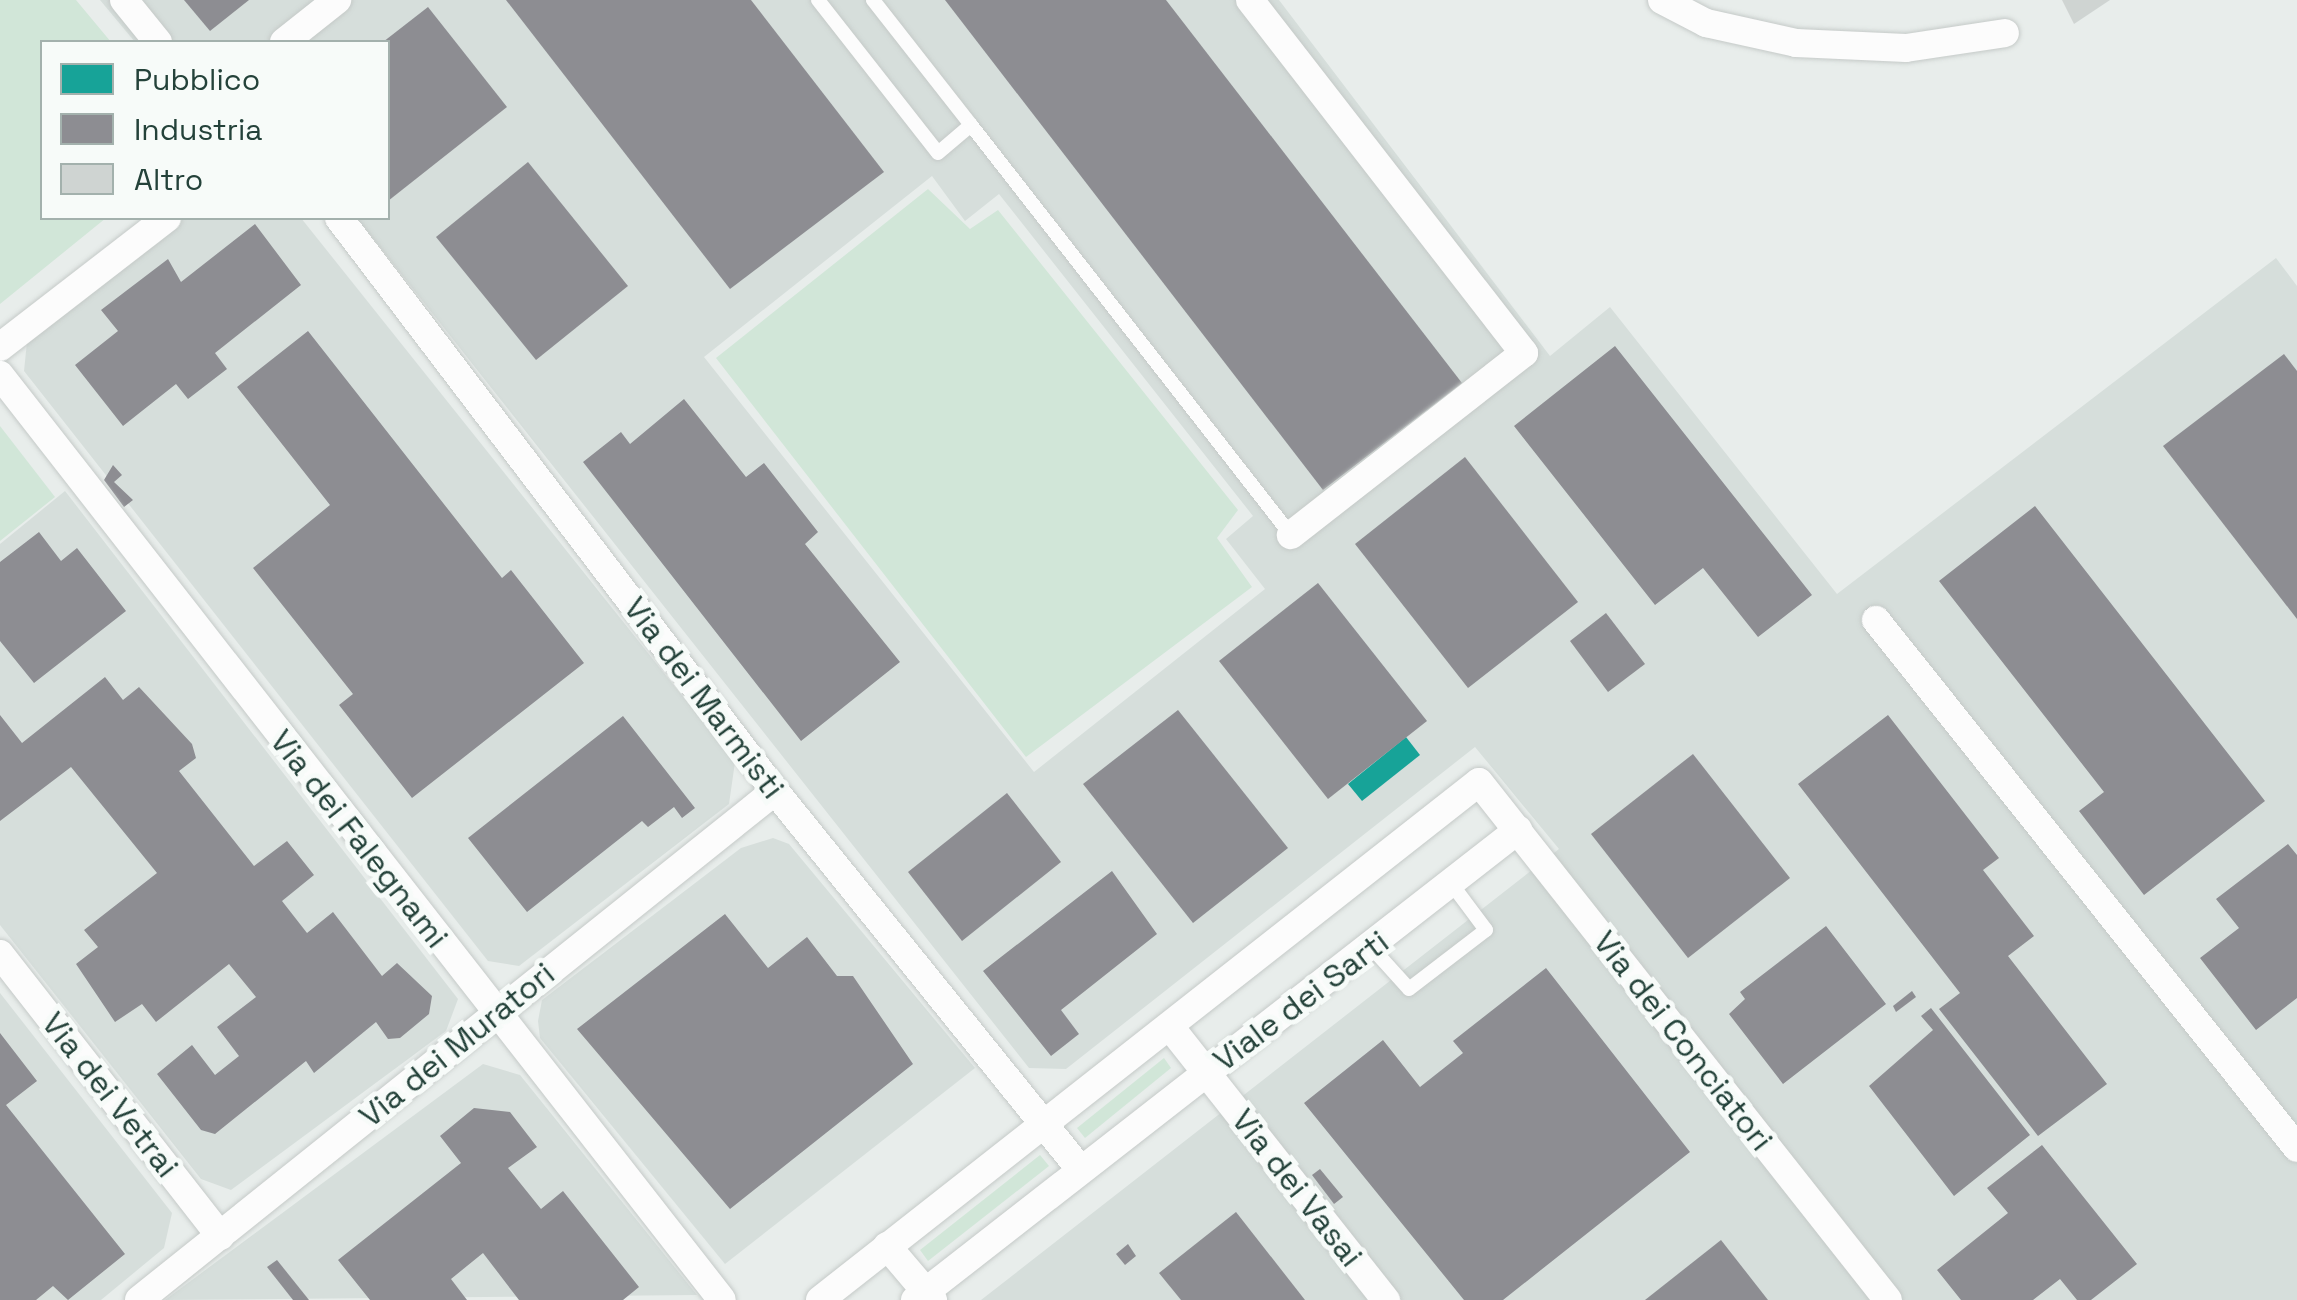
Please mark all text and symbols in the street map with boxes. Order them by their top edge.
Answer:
legend [40,40,390,220]
text: Pubblico [134,60,260,99]
text: Industria [134,110,263,149]
text: Altro [134,160,203,199]
street label: Via dei Marmisti [616,590,792,806]
street label: Via dei Falegnami [262,722,456,956]
street label: Viale dei Sarti [1206,923,1396,1079]
street label: Via dei Conciatori [1585,924,1781,1158]
street label: Via dei Muratori [352,955,562,1135]
street label: Via dei Vetrai [34,1005,186,1185]
street label: Via dei Vasai [1223,1101,1371,1275]

